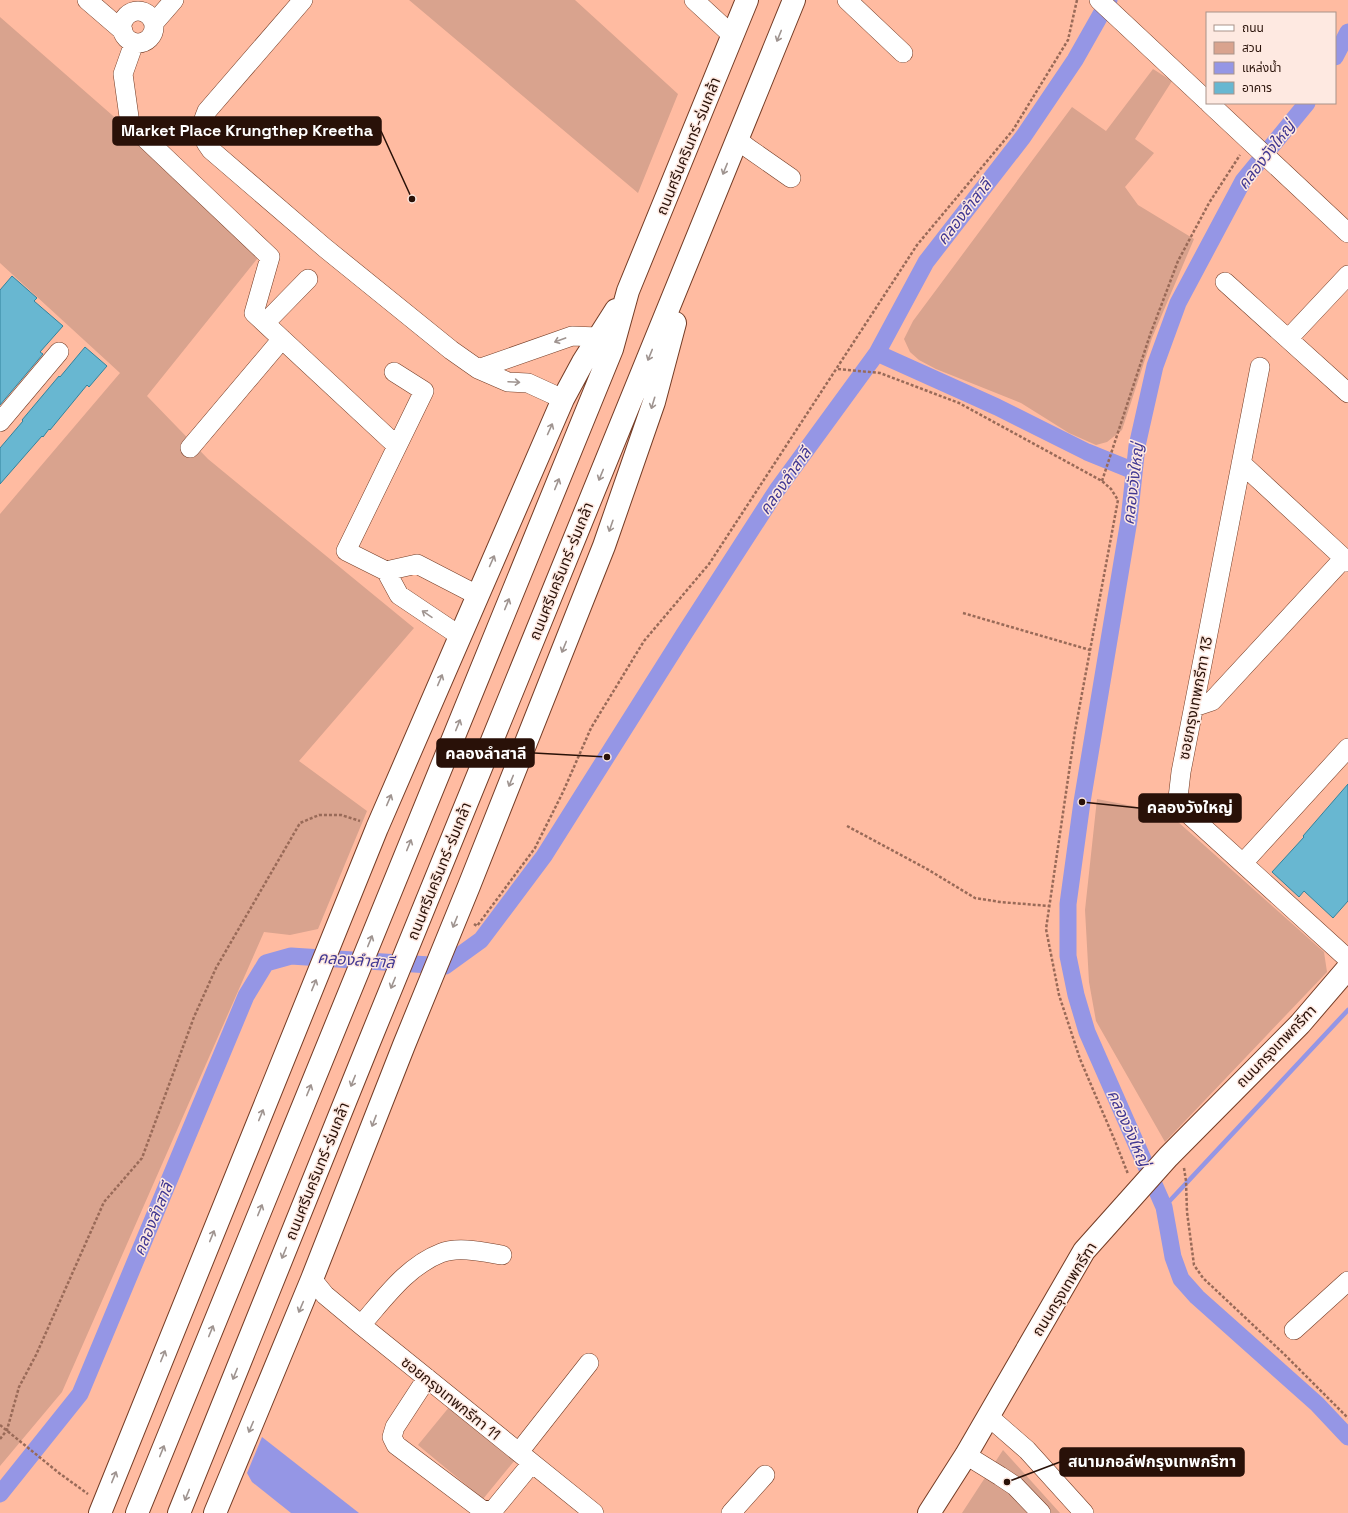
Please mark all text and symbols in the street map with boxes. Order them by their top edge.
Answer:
legend [1206,12,1336,104]
text: ถนน [1242,20,1264,36]
one-way arrow [775,30,783,42]
text: สวน [1242,40,1262,56]
text: แหล่งน้ำ [1242,59,1281,76]
street label: ถนนศรีนครินทร์-ร่มเกล้า [652,74,724,218]
text: อาคาร [1242,80,1272,96]
water label: คลองวังใหญ่ [1233,115,1301,194]
callout: Market Place Krungthep Kreetha [113,117,381,145]
text: Market Place Krungthep Kreetha [121,120,373,141]
one-way arrow [721,163,728,175]
water label: คลองลำสาลี [932,174,997,249]
one-way arrow [554,337,567,344]
one-way arrow [645,348,653,360]
one-way arrow [507,379,520,386]
one-way arrow [649,396,656,409]
one-way arrow [547,424,554,436]
water label: คลองวังใหญ่ [1118,440,1149,526]
water label: คลองลำสาลี [754,442,817,519]
one-way arrow [596,469,604,481]
one-way arrow [553,478,561,490]
street label: ถนนศรีนครินทร์-ร่มเกล้า [525,499,597,643]
one-way arrow [606,519,614,531]
one-way arrow [489,555,496,567]
one-way arrow [504,599,512,611]
one-way arrow [422,610,433,618]
street label: ซอยกรุงเทพกรีฑา 13 [1174,635,1216,761]
one-way arrow [559,640,567,652]
one-way arrow [437,675,445,687]
one-way arrow [455,719,462,731]
callout: คลองลำสาลี [437,739,534,767]
text: คลองลำสาลี [445,743,527,764]
one-way arrow [506,774,514,786]
one-way arrow [386,794,393,806]
callout: คลองวังใหญ่ [1139,794,1241,822]
text: คลองวังใหญ่ [1147,797,1233,818]
street label: ถนนศรีนครินทร์-ร่มเกล้า [403,799,475,943]
one-way arrow [405,839,413,851]
one-way arrow [450,916,458,928]
one-way arrow [366,935,374,947]
water label: คลองลำสาลี [317,947,397,973]
one-way arrow [389,977,396,989]
one-way arrow [310,979,318,991]
street label: ถนนกรุงเทพกรีฑา [1232,1001,1320,1091]
one-way arrow [349,1074,357,1086]
one-way arrow [306,1084,314,1096]
water label: คลองวังใหญ่ [1103,1086,1156,1171]
street label: ถนนศรีนครินทร์-ร่มเกล้า [281,1099,353,1243]
one-way arrow [258,1110,265,1122]
one-way arrow [370,1114,378,1126]
water label: คลองลำสาลี [128,1178,178,1259]
one-way arrow [257,1205,265,1217]
one-way arrow [209,1230,216,1242]
street label: ถนนกรุงเทพกรีฑา [1027,1238,1101,1340]
one-way arrow [280,1247,287,1259]
one-way arrow [297,1300,304,1312]
one-way arrow [208,1325,215,1337]
one-way arrow [160,1351,168,1363]
street label: ซอยกรุงเทพกรีฑา 11 [397,1352,505,1444]
one-way arrow [231,1367,239,1379]
one-way arrow [247,1420,254,1432]
one-way arrow [159,1445,166,1457]
callout: สนามกอล์ฟกรุงเทพกรีฑา [1060,1448,1244,1476]
text: สนามกอล์ฟกรุงเทพกรีฑา [1068,1451,1236,1472]
one-way arrow [111,1471,119,1483]
one-way arrow [183,1488,190,1500]

